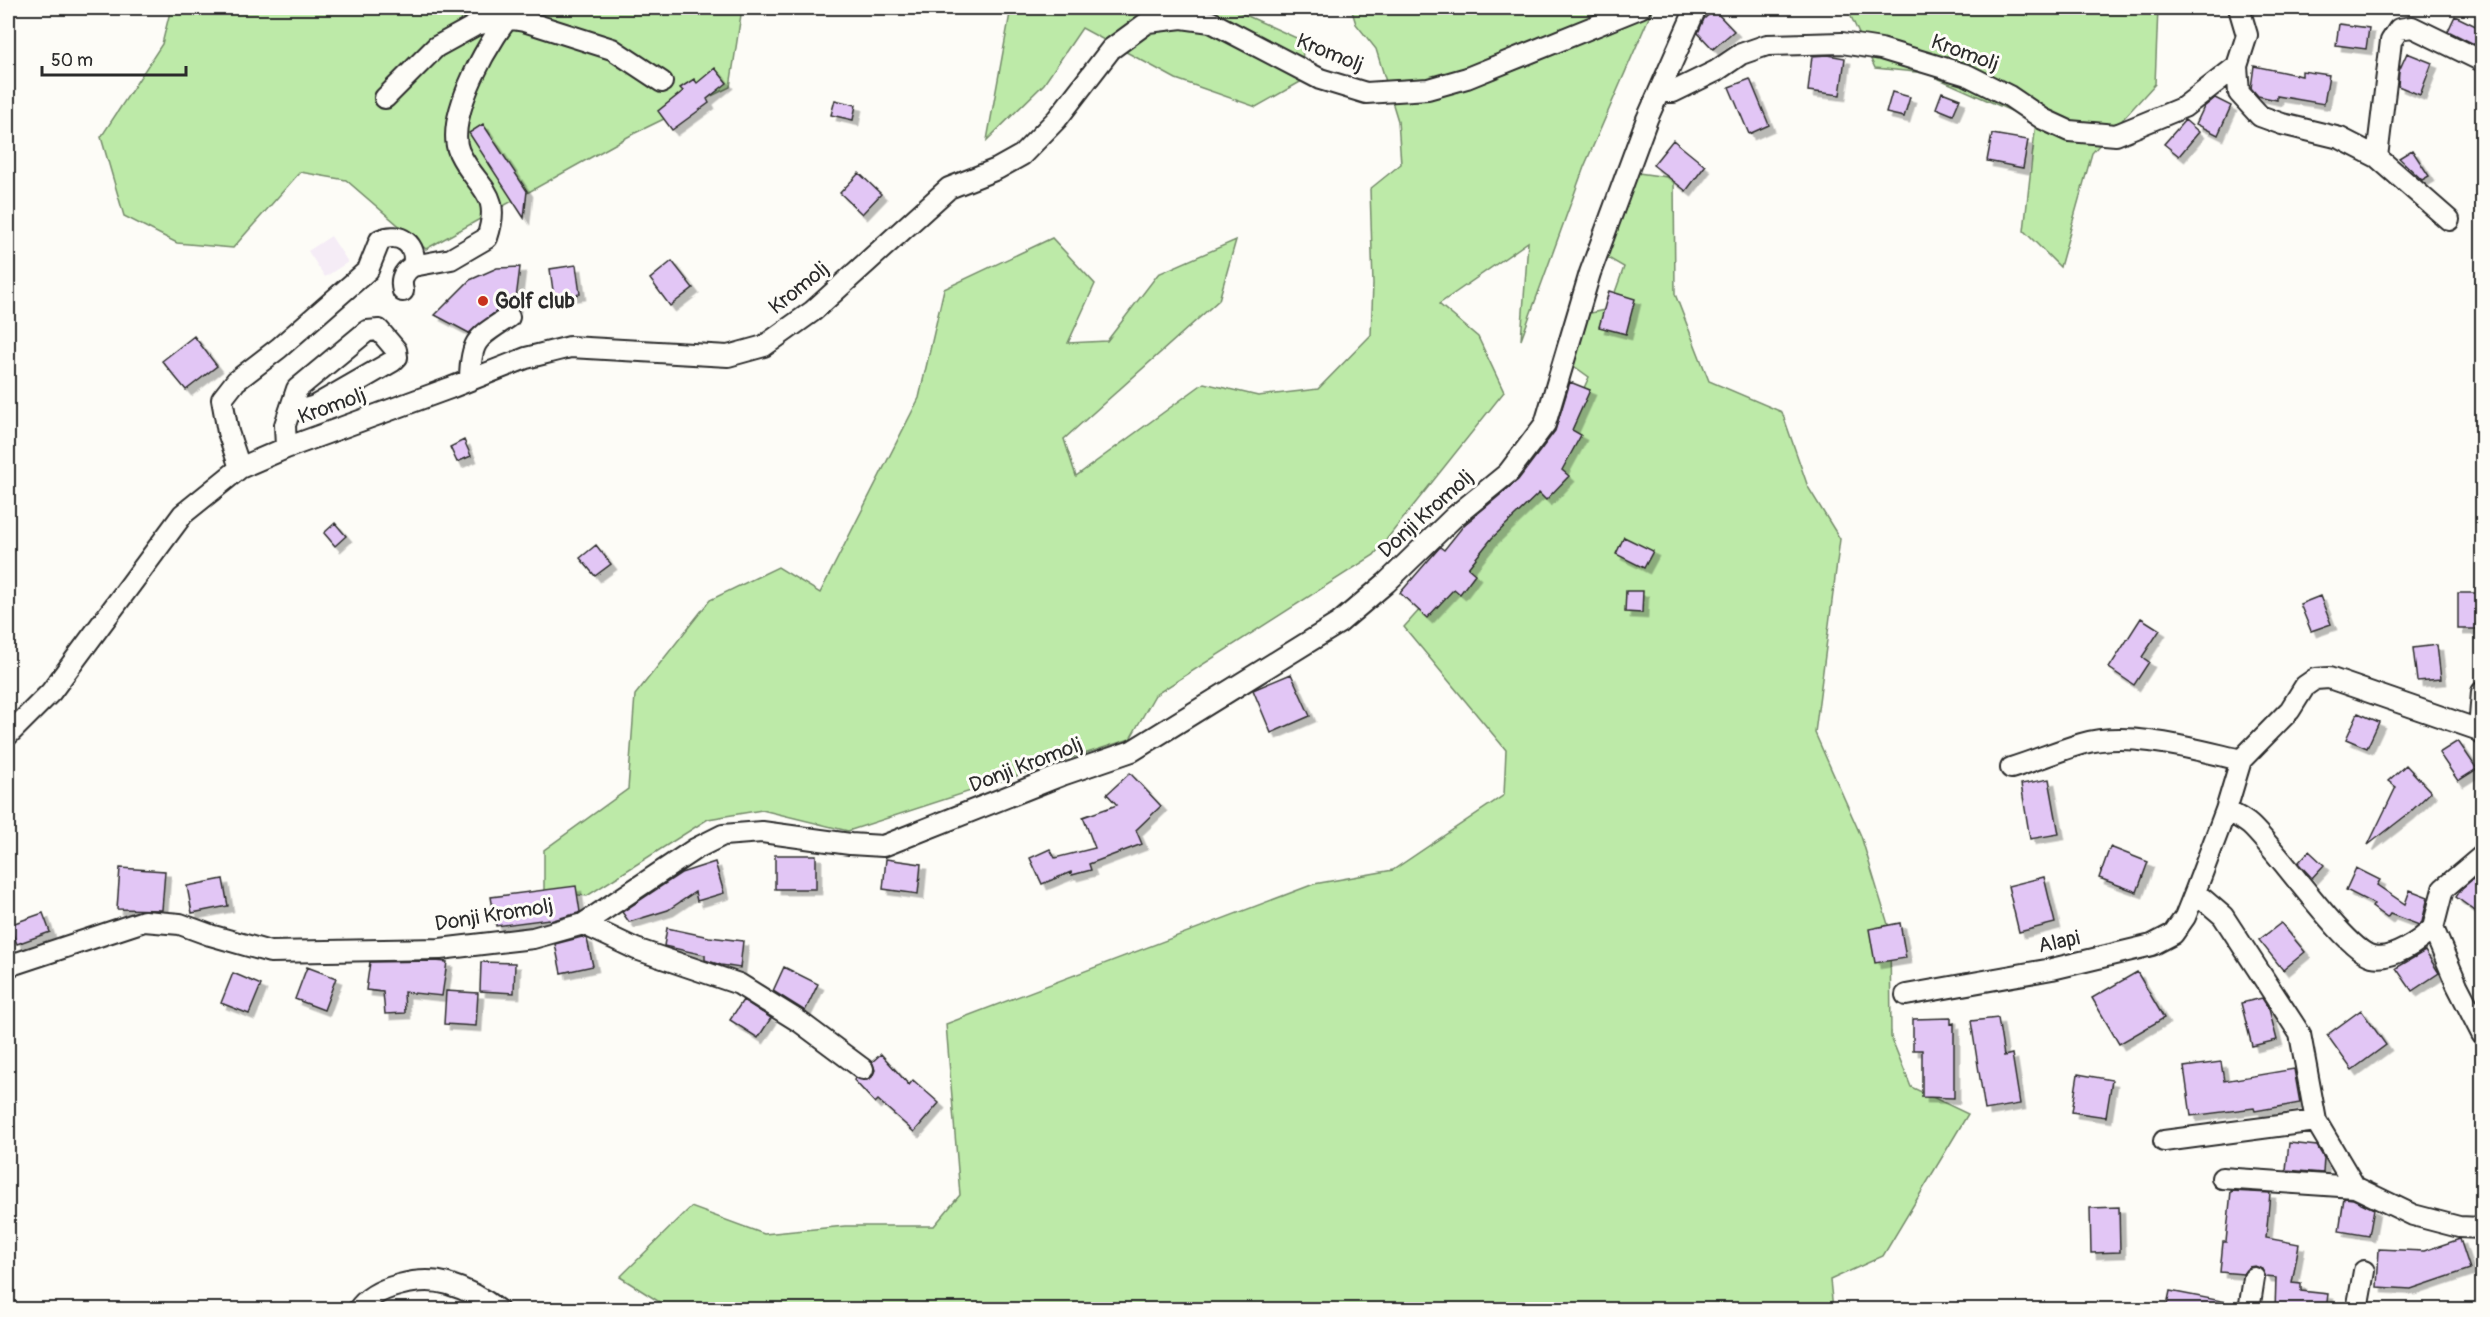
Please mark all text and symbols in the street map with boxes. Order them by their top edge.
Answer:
street label: Kromolj [1292,27,1368,79]
street label: Kromolj [1927,28,2003,78]
scale bar [42,39,186,77]
text: 50 m [51,49,93,72]
street label: Kromolj [763,255,835,321]
place label: Golf club [495,288,575,315]
marker: Golf club [476,294,490,308]
street label: Kromolj [294,381,370,431]
street label: Donji Kromolj [1373,464,1479,564]
street label: Donji Kromolj [965,731,1087,799]
street label: Donji Kromolj [433,892,555,938]
street label: Alapi [2036,924,2083,960]

